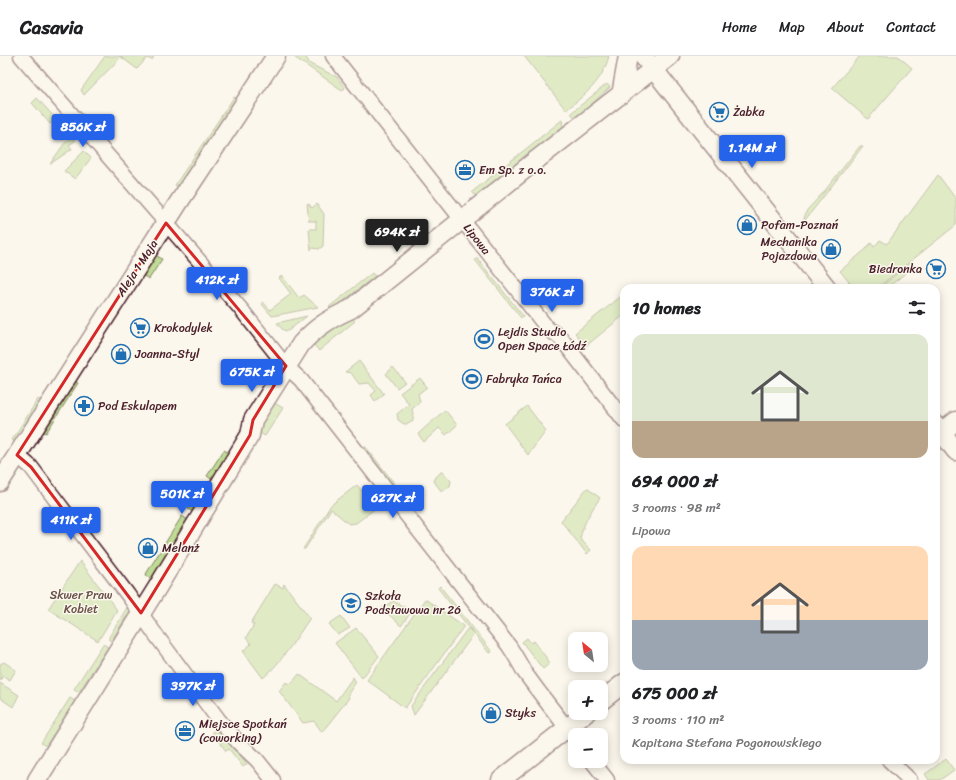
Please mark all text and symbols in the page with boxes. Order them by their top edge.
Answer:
text: Casavia [20,11,83,44]
text: Home [722,15,757,40]
text: Map [779,15,805,40]
text: About [827,15,864,40]
text: Contact [886,15,936,40]
supermarket icon: Żabka [708,101,730,123]
place label: Żabka [733,101,766,123]
pin: 856K zł [46,114,120,148]
text: 856K zł [61,115,105,138]
pin: 1.14M zł [711,135,793,169]
text: 1.14M zł [728,136,776,159]
office icon: Em Sp. z o.o. [454,159,476,181]
place label: Em Sp. z o.o. [479,159,547,181]
shop icon: Pofam-Poznań [736,214,758,236]
place label: Pofam-Poznań [761,214,839,236]
street label: Lipowa [457,218,497,260]
pin: 694K zł [360,219,434,253]
text: 694K zł [374,220,420,243]
place label: Mechanika Pojazdowa [761,231,817,267]
street label: Aleja 1 Maja [110,235,164,302]
shop icon: Mechanika Pojazdowa [820,238,842,260]
place label: Biedronka [869,258,922,280]
supermarket icon: Biedronka [925,258,947,280]
pin: 412K zł [180,267,254,301]
text: 412K zł [196,268,238,291]
pin: 376K zł [515,279,589,313]
text: 376K zł [530,280,574,303]
text: 10 homes [632,293,701,323]
icon: filters [906,297,928,319]
supermarket icon: Krokodylek [129,317,151,339]
place label: Krokodylek [154,317,213,339]
place label: Lejdis Studio Open Space Łódź [498,321,588,357]
sports icon: Lejdis Studio Open Space Łódź [473,328,495,350]
shop icon: Joanna-Styl [110,343,132,365]
place label: Joanna-Styl [134,343,200,365]
pin: 675K zł [215,359,289,393]
text: 675K zł [230,360,274,383]
icon: home [744,360,816,432]
sports icon: Fabryka Tańca [461,368,483,390]
place label: Fabryka Tańca [486,368,562,390]
pharmacy icon: Pod Eskulapem [73,395,95,417]
place label: Pod Eskulapem [98,395,177,417]
text: 694 000 zł [632,466,717,496]
pin: 501K zł [145,481,219,515]
text: 501K zł [160,482,204,505]
pin: 627K zł [356,485,430,519]
text: 627K zł [371,486,415,509]
text: 3 rooms · 98 m² [632,496,721,519]
pin: 411K zł [34,507,108,541]
text: 411K zł [51,508,92,531]
text: Lipowa [632,519,671,542]
shop icon: Melanż [137,537,159,559]
place label: Melanż [162,537,200,559]
icon: home [744,572,816,644]
park label: Skwer Praw Kobiet [50,584,113,620]
place label: Szkoła Podstawowa nr 26 [365,585,461,621]
school or university icon: Szkoła Podstawowa nr 26 [340,592,362,614]
north arrow [568,632,608,672]
map controls [568,632,608,768]
pin: 397K zł [156,673,230,707]
text: 397K zł [171,674,215,697]
text: 675 000 zł [632,678,716,708]
button: + [568,680,608,720]
shop icon: Styks [480,702,502,724]
place label: Styks [505,702,536,724]
text: 3 rooms · 110 m² [632,708,724,731]
place label: Miejsce Spotkań (coworking) [199,713,287,749]
office icon: Miejsce Spotkań (coworking) [174,720,196,742]
button: − [568,728,608,768]
text: Kapitana Stefana Pogonowskiego [632,731,822,754]

